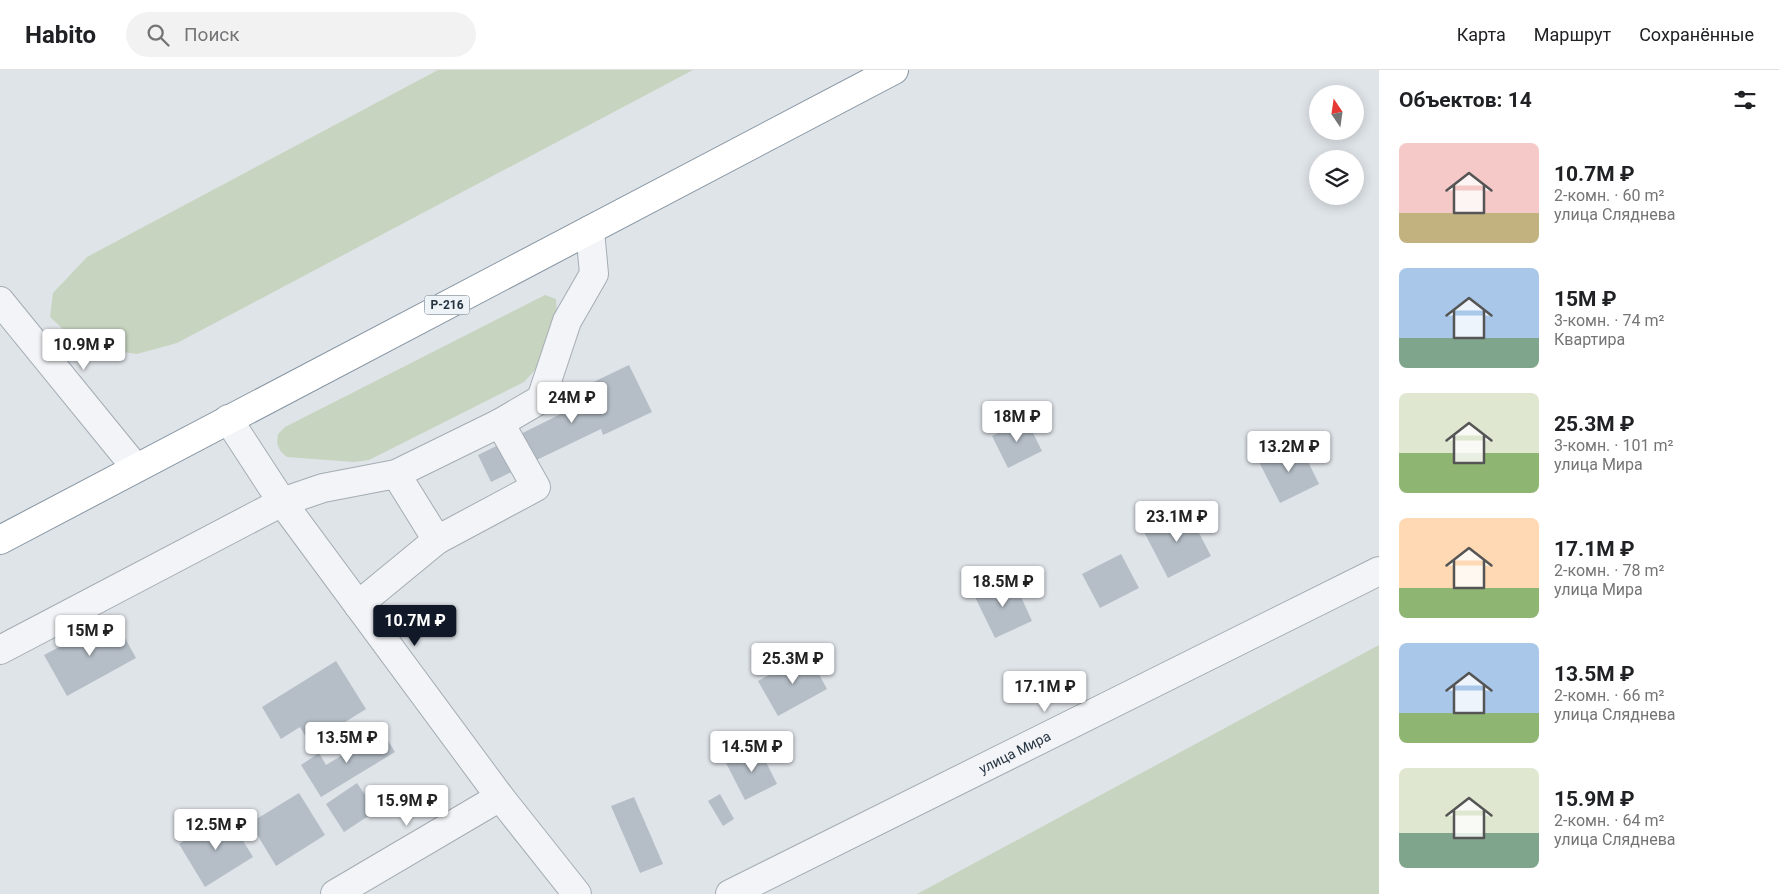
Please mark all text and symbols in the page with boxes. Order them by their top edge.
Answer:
search box [126,12,476,57]
text: Habito [25,21,96,49]
icon: search [144,21,172,49]
text: Поиск [184,23,240,46]
text: Карта [1457,24,1506,45]
text: Маршрут [1534,24,1611,45]
text: Сохранённые [1639,24,1754,45]
north arrow [1309,85,1364,140]
map controls [1309,85,1364,205]
icon: filters [1731,86,1759,114]
text: Объектов: 14 [1399,88,1532,112]
button: layers [1309,150,1364,205]
text: 10.7M ₽ [1554,162,1635,186]
icon: home [1439,163,1499,223]
text: 2-комн. · 60 m² [1554,186,1664,205]
text: улица Сляднева [1554,205,1676,224]
text: 15M ₽ [1554,287,1617,311]
icon: home [1439,288,1499,348]
road number: Р-216 [424,296,470,314]
text: 3-комн. · 74 m² [1554,311,1664,330]
pin: 10.9M ₽ [38,328,130,371]
text: Квартира [1554,330,1625,349]
text: 10.9M ₽ [53,335,115,354]
pin: 24M ₽ [537,382,607,424]
text: 24M ₽ [548,388,596,407]
pin: 18M ₽ [982,400,1052,443]
text: 18M ₽ [993,407,1041,426]
text: 25.3M ₽ [1554,412,1635,436]
icon: home [1439,413,1499,473]
pin: 13.2M ₽ [1243,430,1335,473]
text: 3-комн. · 101 m² [1554,436,1673,455]
text: 13.2M ₽ [1258,437,1320,456]
text: улица Мира [1554,455,1643,474]
pin: 23.1M ₽ [1131,500,1223,543]
text: 23.1M ₽ [1146,507,1208,526]
text: 17.1M ₽ [1554,537,1635,561]
icon: home [1439,538,1499,598]
text: 2-комн. · 78 m² [1554,561,1664,580]
pin: 18.5M ₽ [957,566,1049,608]
text: 18.5M ₽ [972,572,1034,591]
text: улица Мира [1554,580,1643,599]
pin: 10.7M ₽ [369,604,461,647]
text: 10.7M ₽ [384,611,446,630]
pin: 15M ₽ [55,614,125,657]
text: 15M ₽ [66,621,114,640]
pin: 25.3M ₽ [747,642,839,685]
text: 25.3M ₽ [762,649,824,668]
text: 13.5M ₽ [1554,662,1635,686]
icon: home [1439,663,1499,723]
pin: 17.1M ₽ [999,670,1091,713]
text: 17.1M ₽ [1014,677,1076,696]
text: 2-комн. · 66 m² [1554,686,1664,705]
text: улица Сляднева [1554,705,1676,724]
pin: 13.5M ₽ [301,722,393,764]
text: 13.5M ₽ [316,728,378,747]
street label: улица Мира [976,728,1053,777]
pin: 14.5M ₽ [706,730,798,773]
text: 14.5M ₽ [721,737,783,756]
pin: 15.9M ₽ [361,784,453,827]
text: 15.9M ₽ [1554,787,1635,811]
icon: home [1439,788,1499,848]
text: 15.9M ₽ [376,791,438,810]
pin: 12.5M ₽ [170,808,262,851]
text: 2-комн. · 64 m² [1554,811,1664,830]
text: 12.5M ₽ [185,815,247,834]
text: улица Сляднева [1554,830,1676,849]

